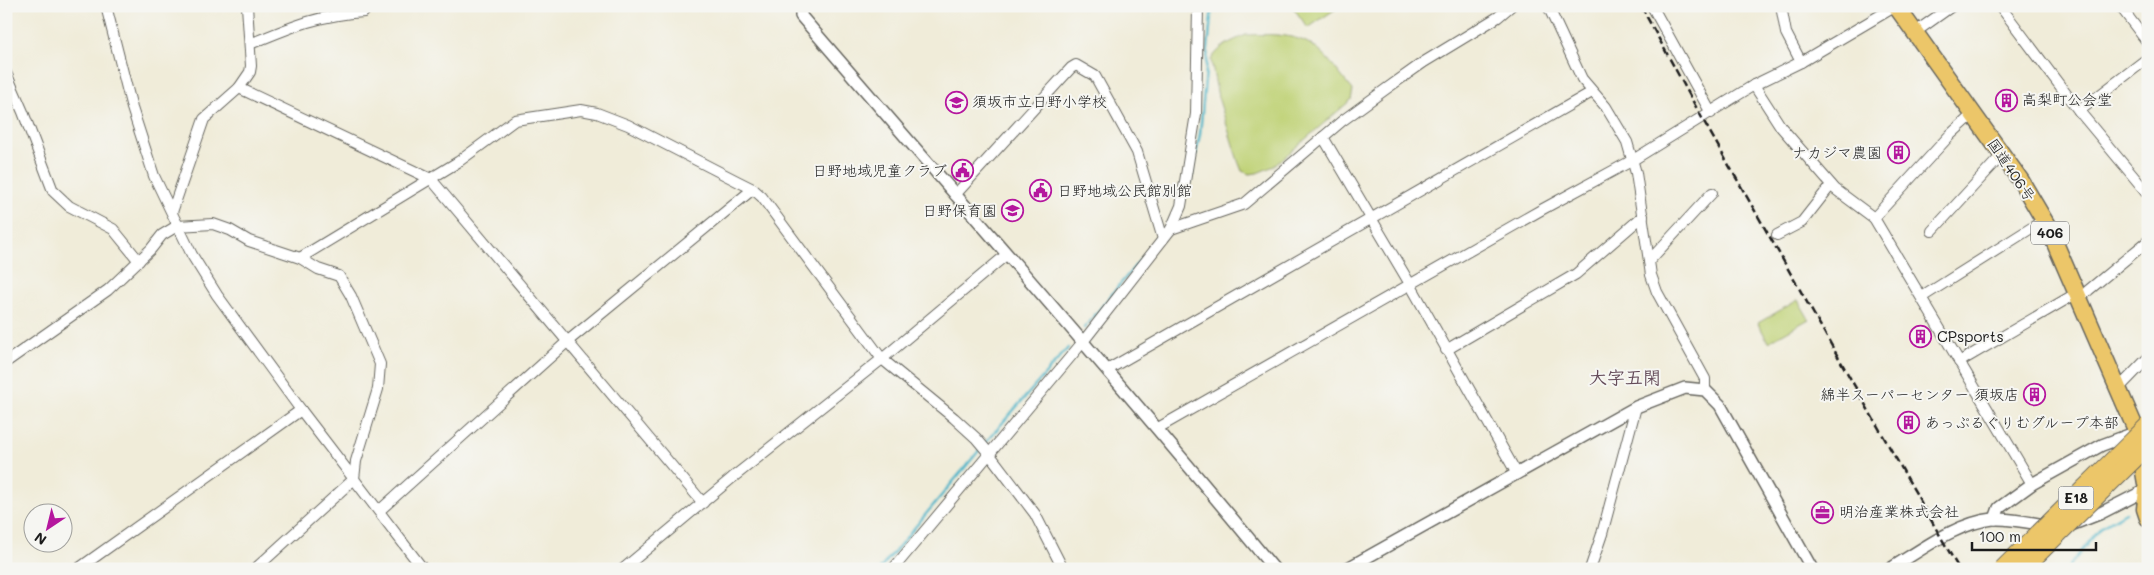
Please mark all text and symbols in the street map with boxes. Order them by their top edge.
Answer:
building icon: 高梨町公会堂 [1994,88,2018,112]
place label: 高梨町公会堂 [2022,89,2112,109]
school or university icon: 須坂市立日野小学校 [944,90,968,114]
place label: 須坂市立日野小学校 [972,91,1107,111]
street label: 国道406号 [1983,134,2040,205]
building icon: ナカジマ農園 [1886,141,1910,165]
place label: ナカジマ農園 [1792,142,1882,162]
public building icon: 日野地域児童クラブ [951,159,975,183]
place label: 日野地域児童クラブ [812,160,947,180]
public building icon: 日野地域公民館別館 [1029,179,1053,203]
place label: 日野地域公民館別館 [1057,180,1192,200]
school or university icon: 日野保育園 [1001,199,1025,223]
place label: 日野保育園 [922,200,997,220]
road number: 406 [2031,222,2069,244]
building icon: CPsports [1909,325,1933,349]
place label: CPsports [1937,326,2004,346]
district label: 大字五閑 [1589,365,1661,389]
building icon: 綿半スーパーセンター 須坂店 [2023,383,2047,407]
place label: 綿半スーパーセンター 須坂店 [1820,384,2019,404]
building icon: あっぷるぐりむグループ本部 [1897,411,1921,435]
place label: あっぷるぐりむグループ本部 [1925,412,2119,432]
road number: E18 [2058,486,2094,509]
office icon: 明治産業株式会社 [1811,500,1835,524]
place label: 明治産業株式会社 [1839,501,1959,521]
north arrow [22,502,72,552]
scale bar [1972,520,2095,552]
text: 100 m [1979,526,2021,546]
text: N [30,528,50,550]

